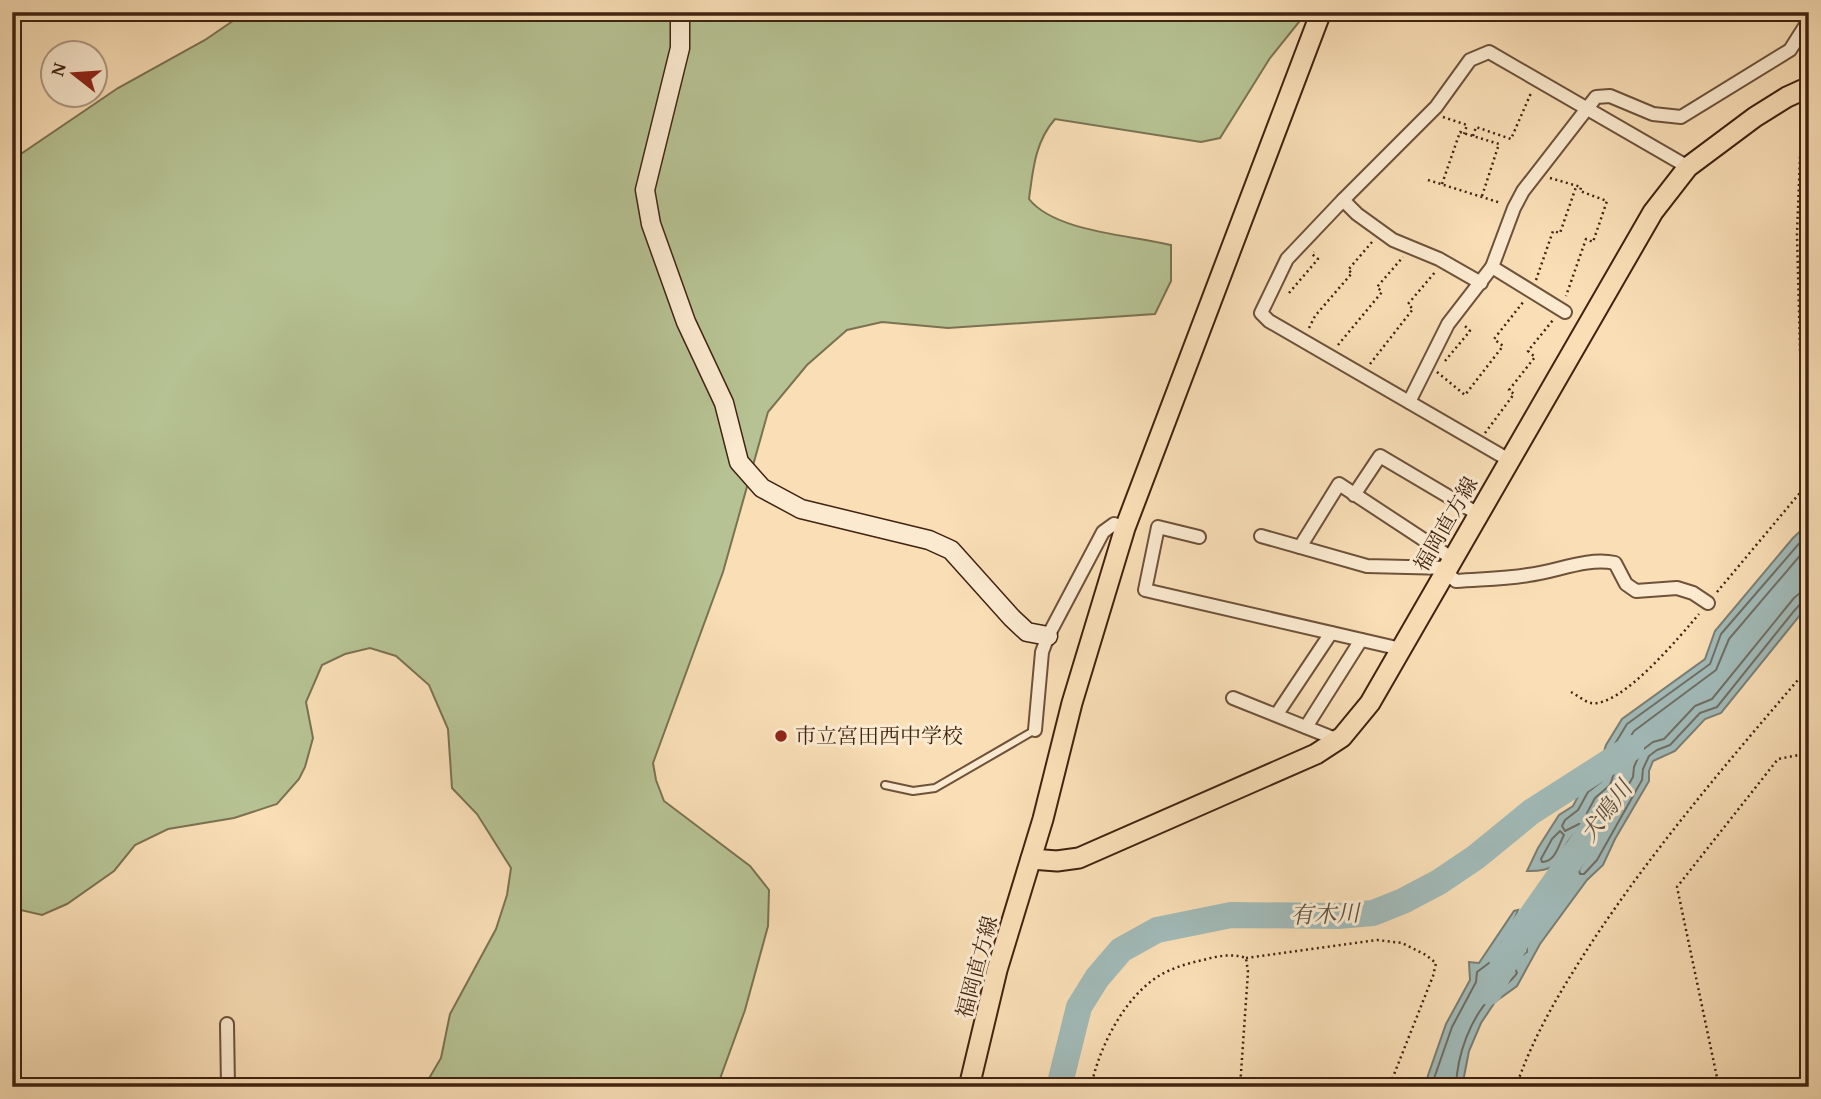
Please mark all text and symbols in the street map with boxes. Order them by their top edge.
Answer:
north arrow [38,38,108,108]
text: N [42,59,73,79]
street label: 福岡直方線 [1406,471,1485,577]
place label: 市立宮田西中学校 [795,720,963,751]
marker: 市立宮田西中学校 [773,728,789,744]
water label: 犬鳴川 [1572,771,1641,848]
water label: 有木川 [1290,896,1363,931]
street label: 福岡直方線 [948,912,1005,1022]

